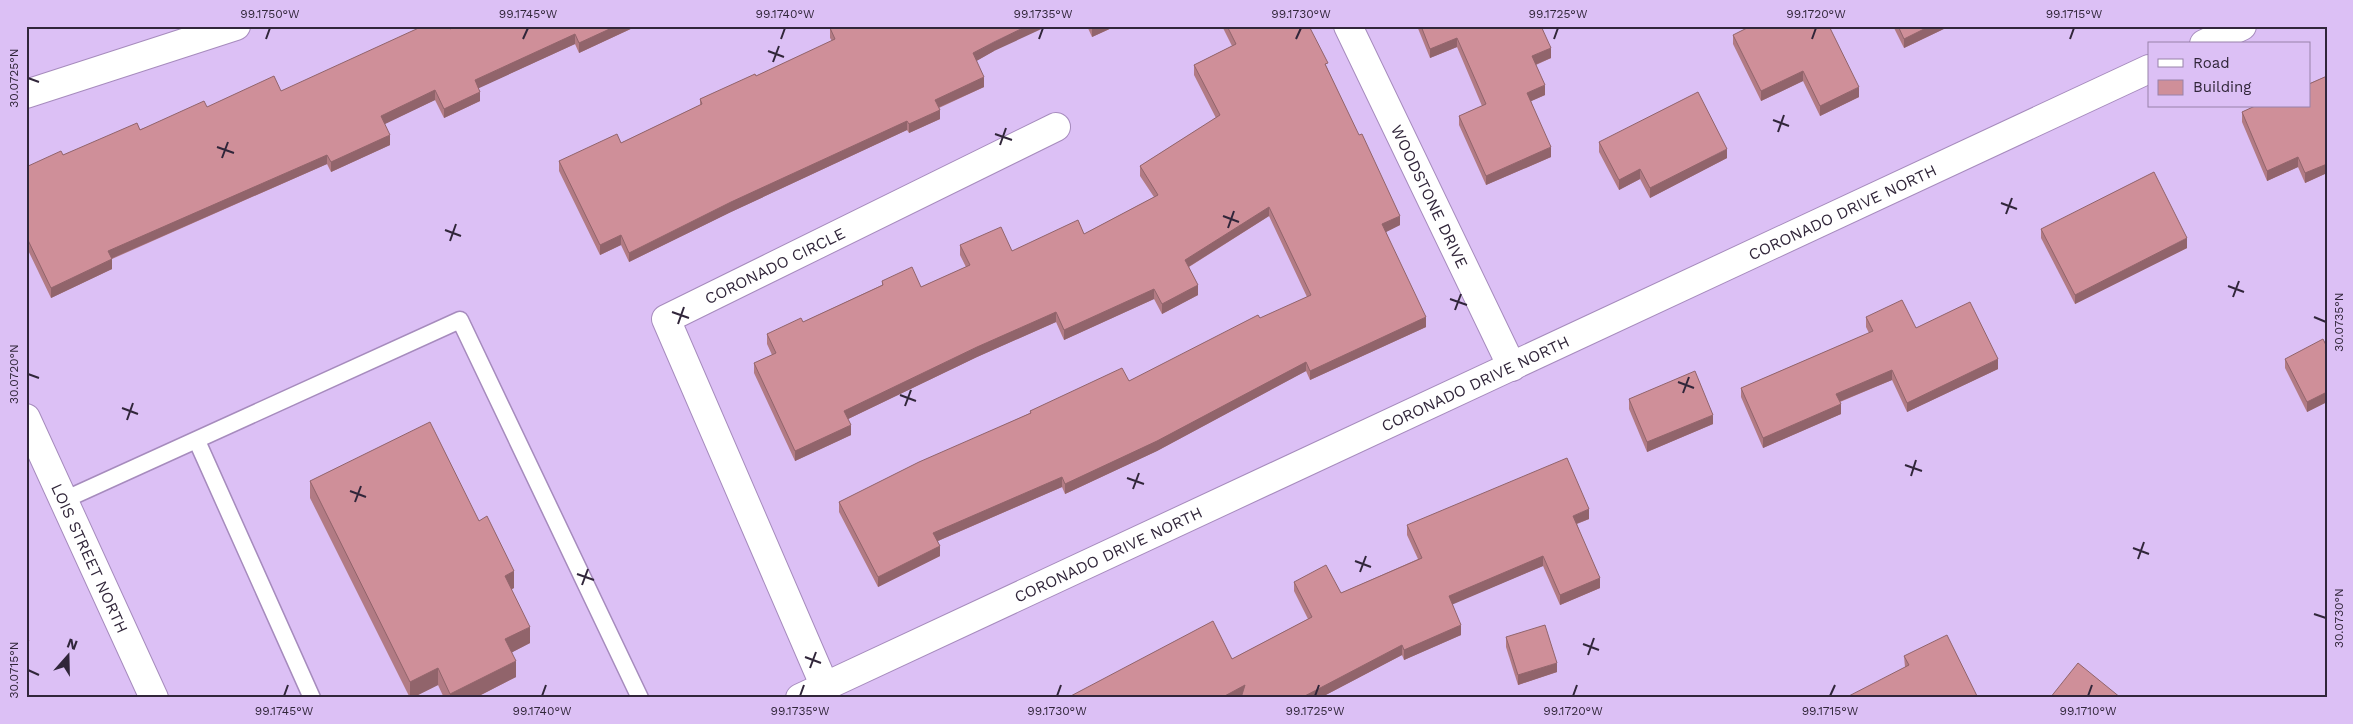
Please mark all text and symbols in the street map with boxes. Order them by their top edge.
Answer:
text: 99.1750°W [240,7,300,21]
text: 99.1745°W [499,7,558,21]
text: 99.1740°W [756,7,815,21]
text: 99.1735°W [1014,7,1073,21]
text: 99.1730°W [1271,7,1331,21]
text: 99.1725°W [1529,7,1588,21]
text: 99.1720°W [1786,7,1846,21]
text: 99.1715°W [2046,7,2103,21]
legend [2148,42,2310,108]
text: 30.0725°N [7,48,21,108]
text: Road [2193,54,2230,72]
text: Building [2193,78,2251,96]
street label: WOODSTONE DRIVE [1387,122,1472,271]
street label: CORONADO DRIVE NORTH [1745,160,1939,264]
street label: CORONADO CIRCLE [701,223,848,308]
text: 30.0735°N [2332,292,2346,352]
street label: CORONADO DRIVE NORTH [1378,331,1572,435]
text: 30.0720°N [7,344,21,404]
street label: LOIS STREET NORTH [48,480,132,636]
street label: CORONADO DRIVE NORTH [1011,502,1205,606]
text: 30.0730°N [2332,588,2346,648]
north arrow [42,632,92,682]
text: N [65,634,80,653]
text: 30.0715°N [7,641,21,699]
text: 99.1745°W [255,704,314,718]
text: 99.1740°W [513,704,572,718]
text: 99.1735°W [771,704,830,718]
text: 99.1730°W [1027,704,1087,718]
text: 99.1725°W [1286,704,1345,718]
text: 99.1720°W [1543,704,1603,718]
text: 99.1715°W [1802,704,1859,718]
text: 99.1710°W [2059,704,2117,718]

